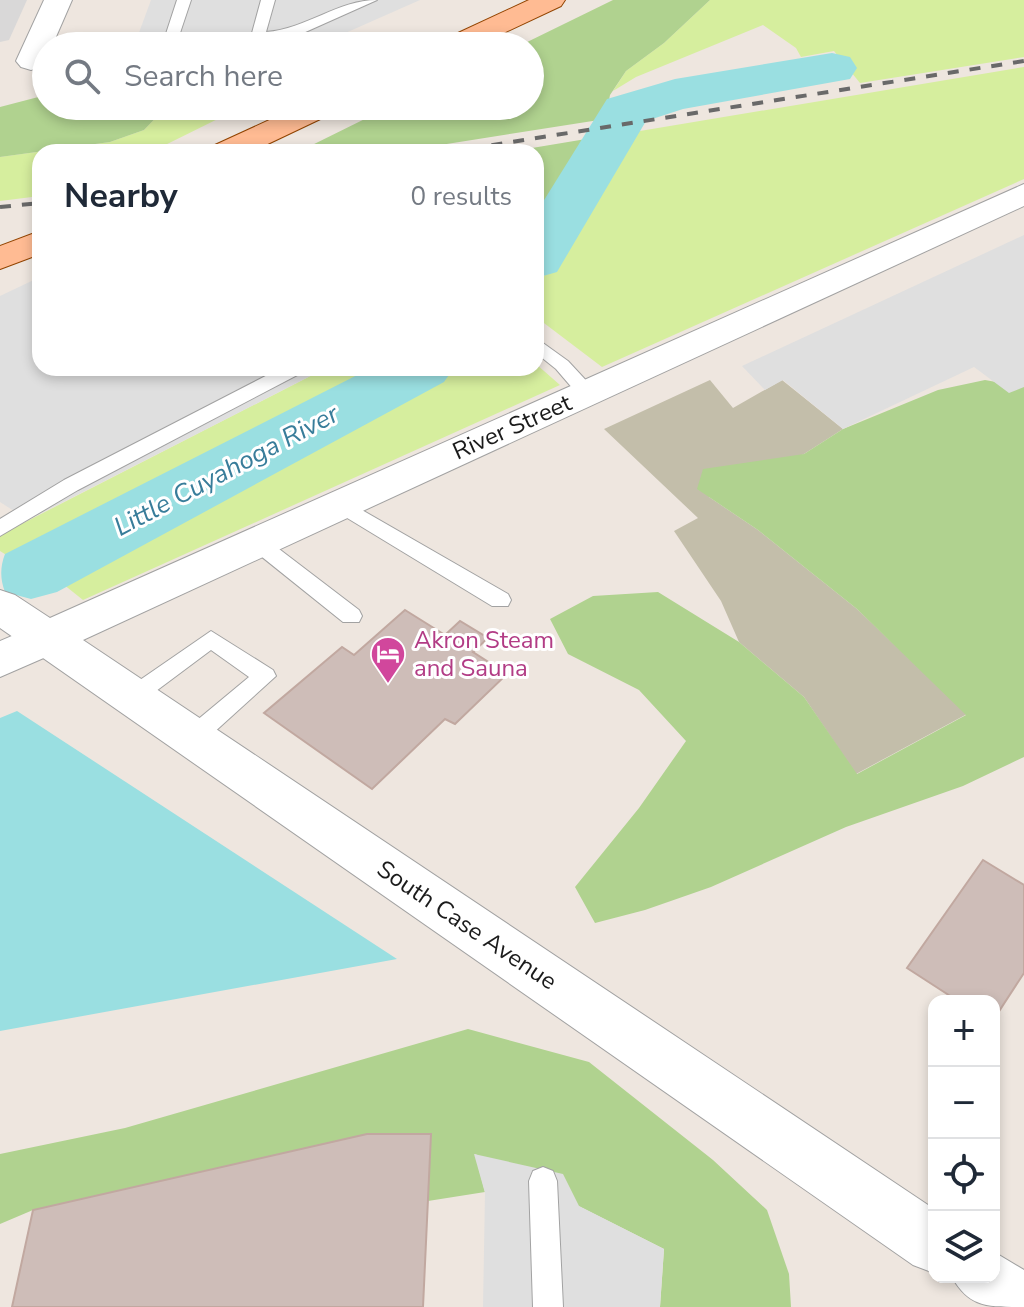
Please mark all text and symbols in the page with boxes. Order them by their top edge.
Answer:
search box [32,32,544,120]
icon: search [60,54,104,98]
text: Search here [124,56,283,97]
text: Nearby [64,173,178,219]
text: 0 results [411,179,512,214]
street label: River Street [448,386,577,467]
water label: Little Cuyahoga River [108,396,345,544]
place label: Akron Steam and Sauna [414,624,554,684]
hotel icon: Akron Steam and Sauna [369,635,407,685]
street label: South Case Avenue [371,853,563,997]
map controls [928,995,1000,1283]
button: + [928,995,1000,1067]
button: − [928,1067,1000,1139]
button: locate [928,1139,1000,1211]
button: layers [928,1211,1000,1283]

